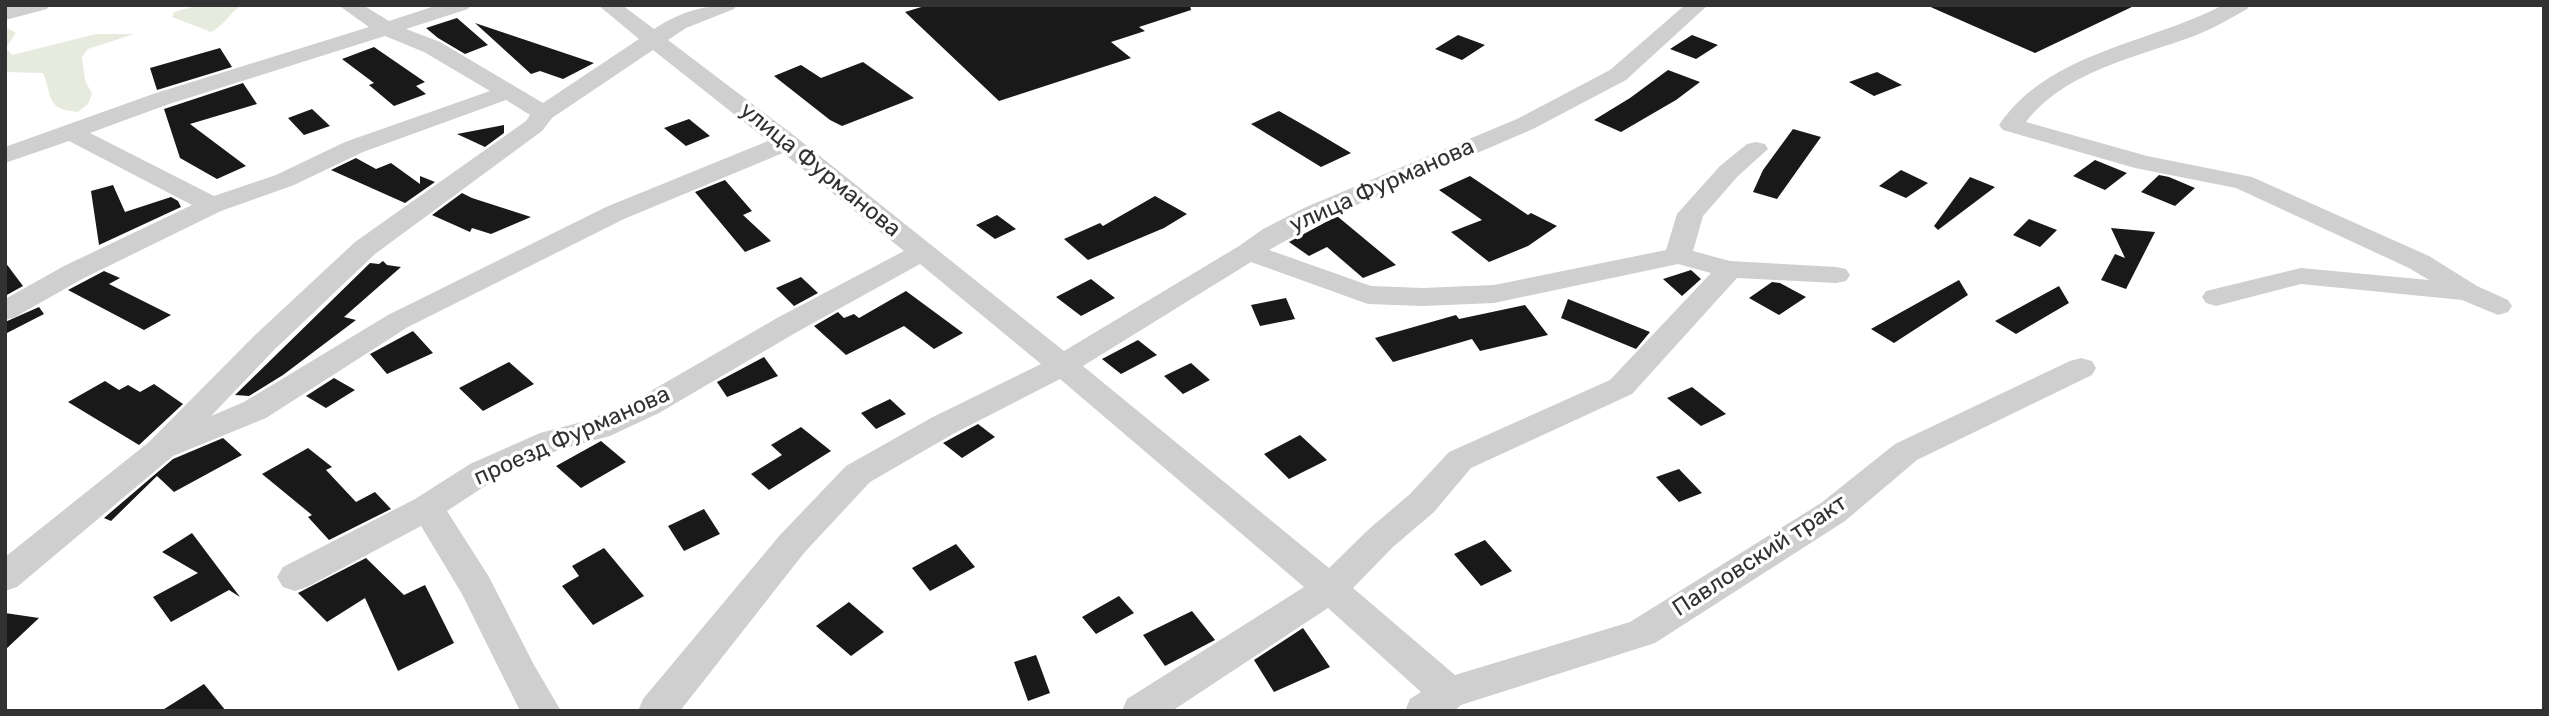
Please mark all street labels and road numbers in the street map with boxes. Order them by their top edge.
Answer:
street label: улица Фурманова [734,97,906,243]
street label: улица Фурманова [1286,133,1478,239]
street label: проезд Фурманова [470,380,674,492]
street label: Павловский тракт [1668,489,1852,623]

